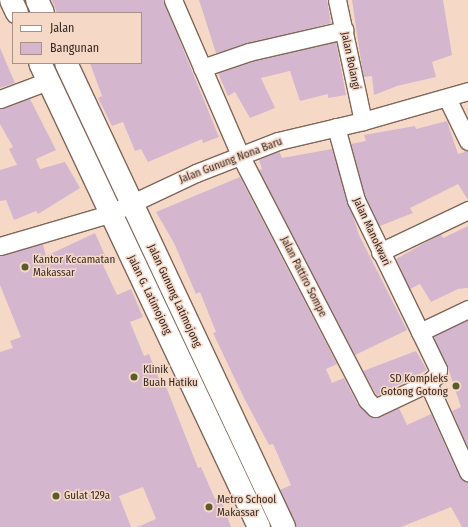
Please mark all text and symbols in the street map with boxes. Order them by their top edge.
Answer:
legend [12,12,142,64]
text: Jalan [50,21,74,35]
street label: Jalan Bolangi [337,31,363,91]
text: Bangunan [50,41,99,55]
street label: Jalan Gunung Nona Baru [178,135,284,187]
street label: Jalan Manokwari [349,196,393,268]
street label: Jalan Pattiro Sompe [277,235,329,319]
street label: Jalan Gunung Latimojong [144,242,204,350]
street label: Jalan G. Latimojong [124,253,174,337]
place label: Kantor Kecamatan Makassar [33,254,115,280]
marker: Kantor Kecamatan Makassar [20,262,30,272]
place label: Klinik Buah Hatiku [143,364,198,390]
marker: Klinik Buah Hatiku [128,371,140,383]
place label: SD Kompleks Gotong Gotong [381,373,448,399]
marker: SD Kompleks Gotong Gotong [451,381,461,391]
place label: Gulat 129a [64,489,110,503]
marker: Gulat 129a [51,491,61,501]
place label: Metro School Makassar [217,494,276,520]
marker: Metro School Makassar [204,502,214,512]

